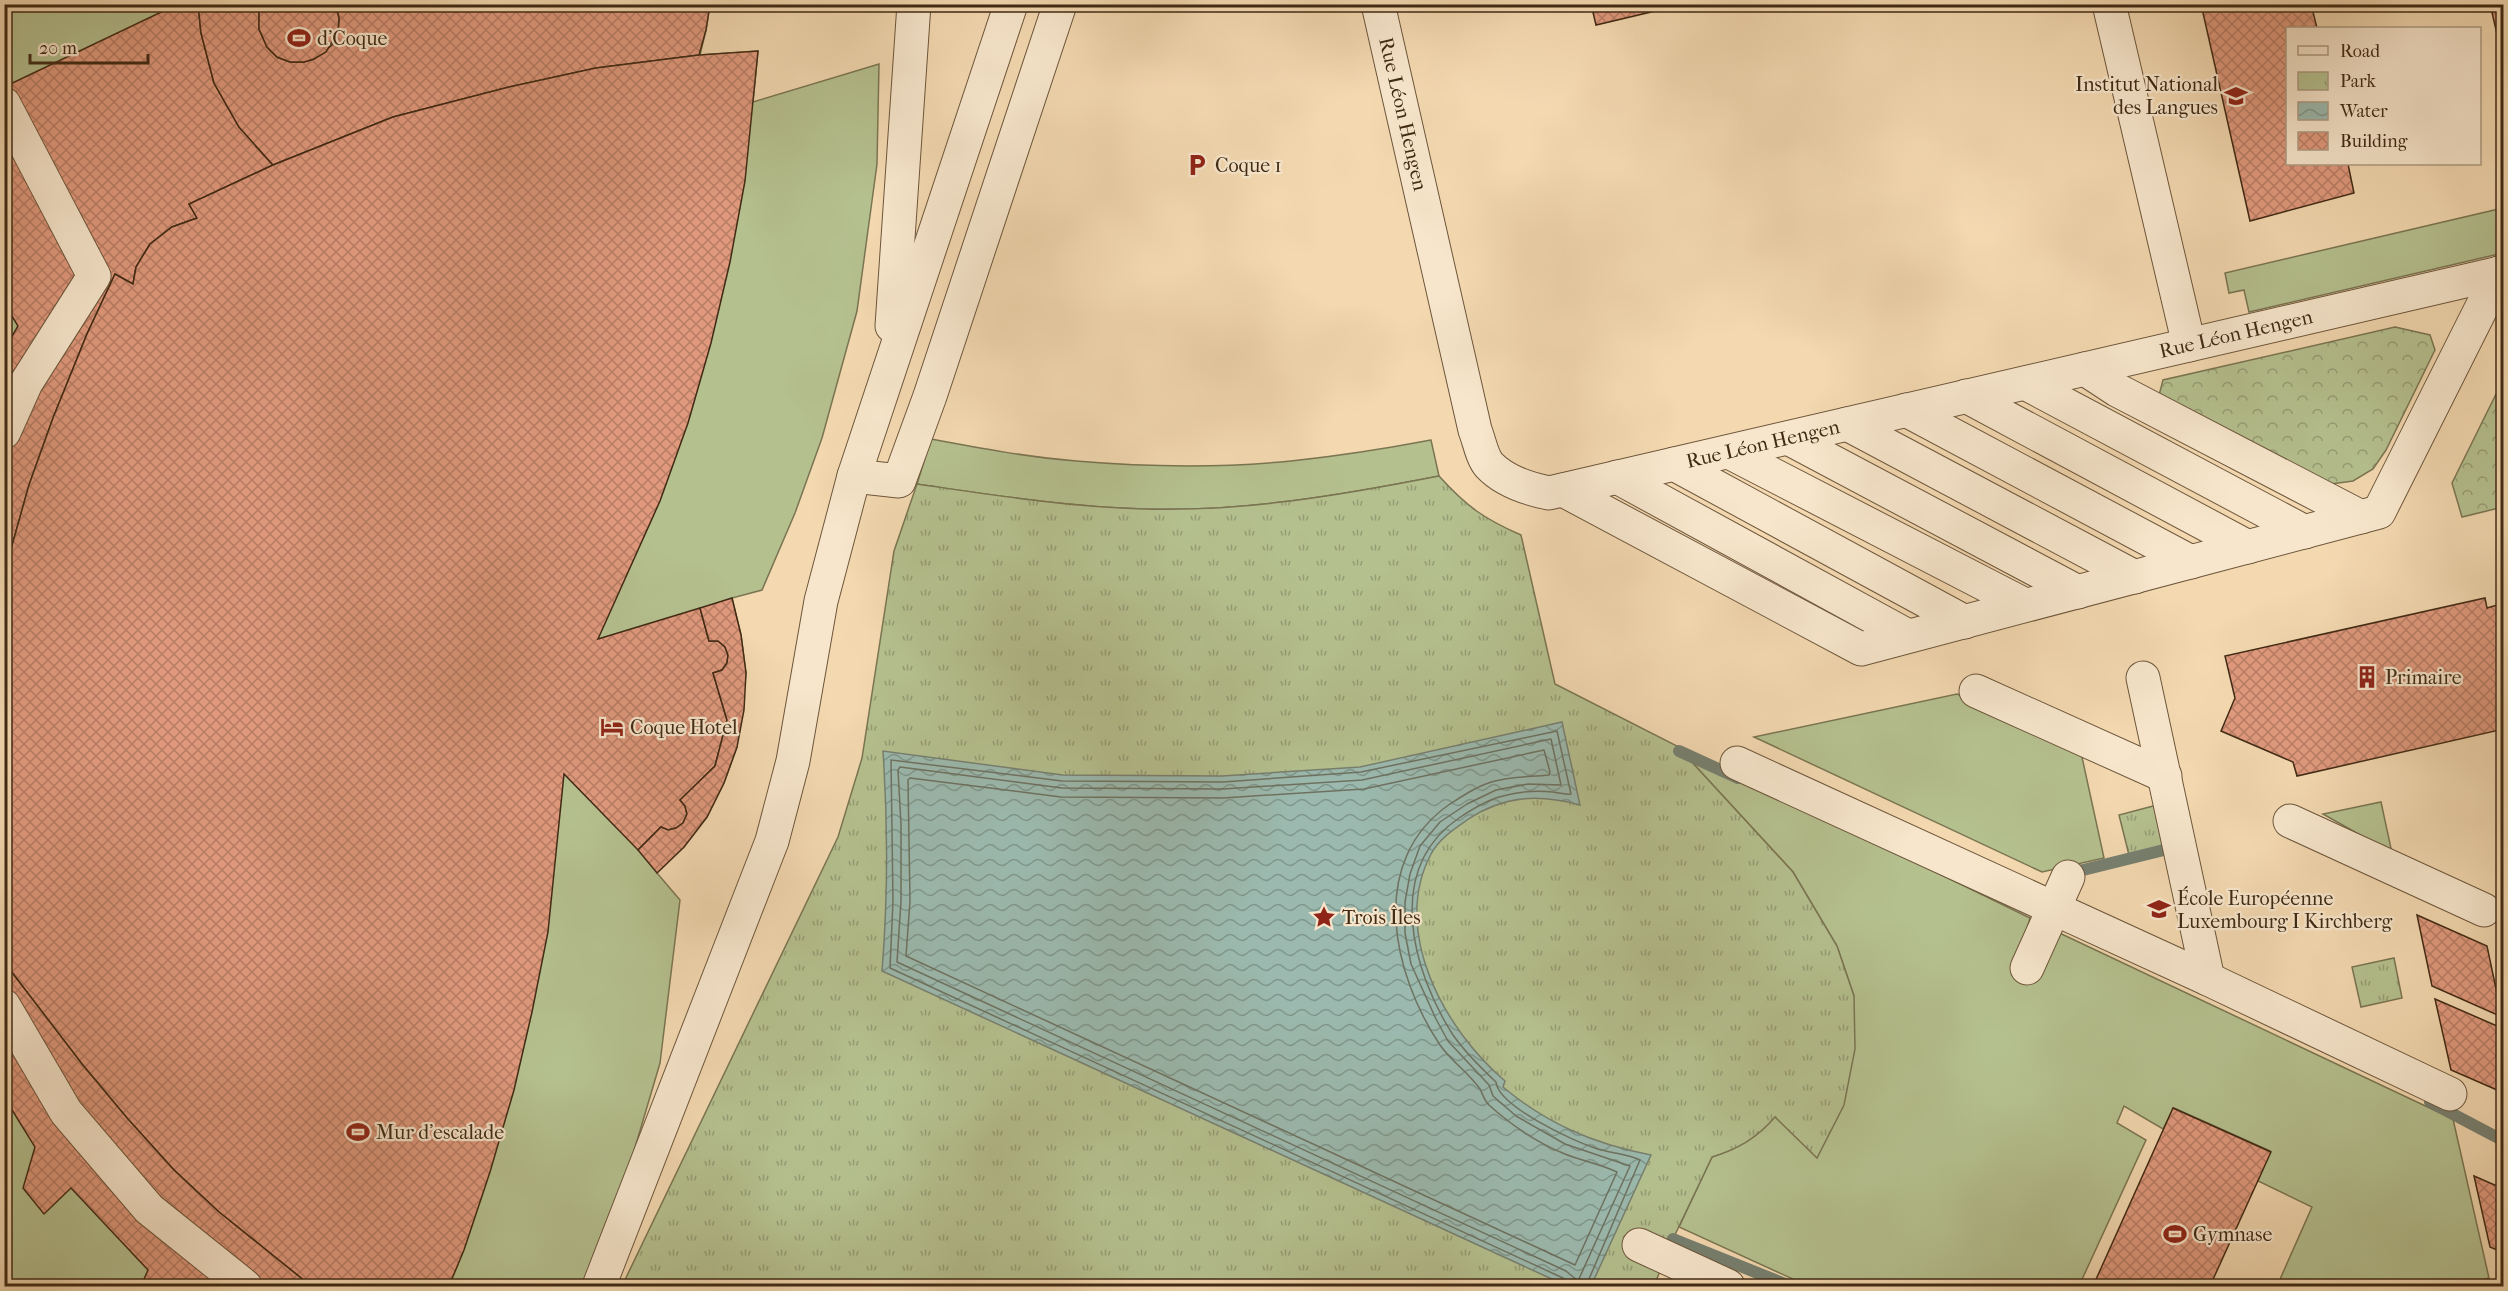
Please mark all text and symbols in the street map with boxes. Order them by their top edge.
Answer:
sports icon: d'Coque [286,25,312,51]
scale bar [30,27,148,65]
place label: d'Coque [317,27,387,50]
legend [2286,27,2481,165]
street label: Rue Léon Hengen [1374,35,1432,193]
text: 20 m [39,38,77,59]
text: Road [2340,41,2380,62]
text: Park [2340,71,2377,92]
place label: Institut National des Langues [2075,73,2218,119]
school or university icon: Institut National des Langues [2223,83,2249,109]
text: Water [2339,101,2388,122]
text: Building [2340,131,2408,152]
parking icon: Coque 1 [1184,152,1210,178]
place label: Coque 1 [1215,154,1282,177]
street label: Rue Léon Hengen [2157,305,2315,363]
street label: Rue Léon Hengen [1684,415,1842,473]
building icon: Primaire [2354,664,2380,690]
place label: Primaire [2385,666,2462,689]
hotel icon: Coque Hotel [599,714,625,740]
place label: Coque Hotel [630,716,738,739]
place label: École Européenne Luxembourg I Kirchberg [2177,886,2393,933]
school or university icon: École Européenne Luxembourg I Kirchberg [2146,896,2172,922]
place icon: Trois Îles [1311,904,1337,930]
place label: Trois Îles [1342,905,1421,929]
sports icon: Mur d'escalade [345,1119,371,1145]
place label: Mur d'escalade [376,1121,504,1144]
sports icon: Gymnase [2162,1221,2188,1247]
place label: Gymnase [2193,1223,2273,1246]

